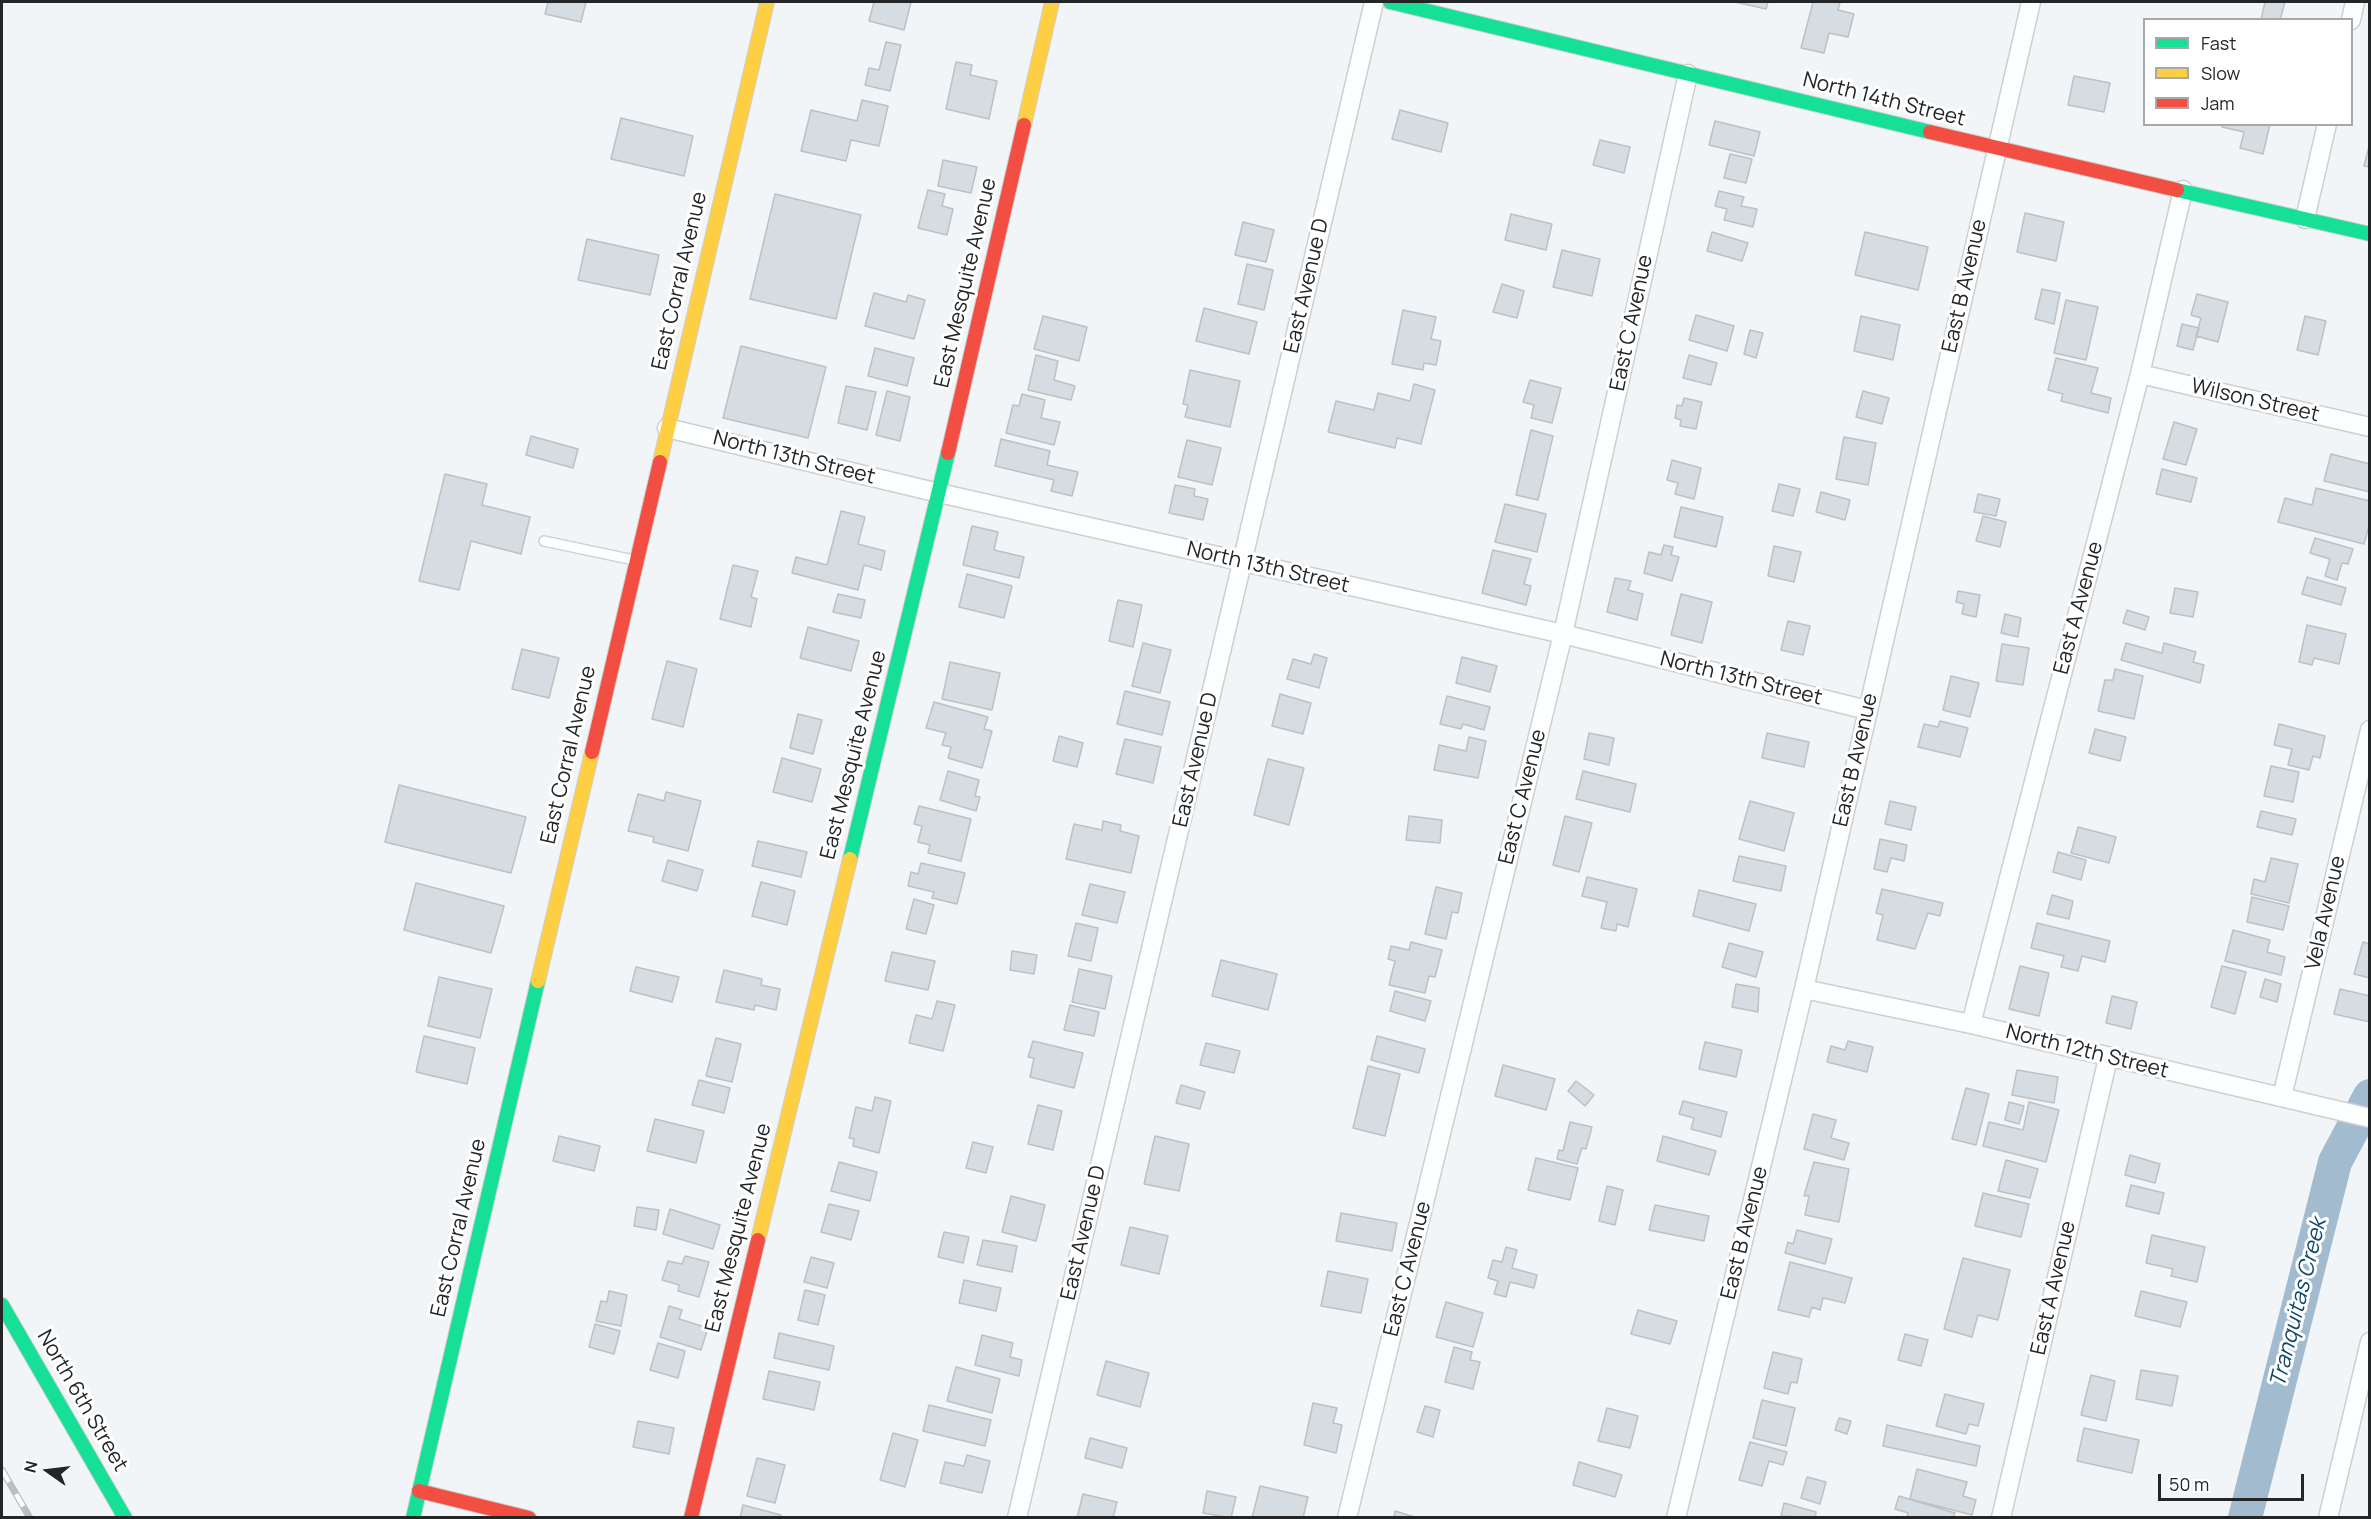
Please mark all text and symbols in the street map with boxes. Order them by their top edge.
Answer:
legend [2143,18,2353,126]
text: Fast [2201,31,2236,55]
text: Slow [2201,61,2240,85]
street label: North 14th Street [1800,68,1968,132]
text: Jam [2201,91,2235,115]
street label: East Mesquite Avenue [930,176,1002,390]
street label: East Corral Avenue [647,189,713,373]
street label: East Avenue D [1279,216,1335,356]
street label: East B Avenue [1937,217,1993,355]
street label: East C Avenue [1605,253,1659,393]
street label: Wilson Street [2188,374,2322,428]
street label: North 13th Street [710,426,878,490]
street label: North 13th Street [1184,537,1352,599]
street label: East A Avenue [2049,539,2109,677]
street label: North 13th Street [1657,647,1825,711]
street label: East Mesquite Avenue [816,648,892,862]
street label: East Corral Avenue [536,663,602,847]
street label: East Avenue D [1168,690,1224,830]
street label: East B Avenue [1828,691,1884,829]
street label: East C Avenue [1494,727,1552,867]
street label: Vela Avenue [2301,853,2351,973]
street label: North 12th Street [2003,1020,2171,1084]
street label: East Mesquite Avenue [701,1121,777,1335]
street label: East Corral Avenue [426,1136,492,1320]
street label: East Avenue D [1056,1163,1112,1303]
street label: East B Avenue [1716,1164,1774,1302]
street label: East C Avenue [1379,1199,1437,1339]
water label: Tranquitas Creek [2265,1216,2333,1390]
street label: East A Avenue [2026,1219,2082,1357]
street label: North 6th Street [31,1326,133,1476]
north arrow [18,1441,78,1501]
scale bar [2161,1462,2306,1500]
text: 50 m [2169,1472,2209,1496]

